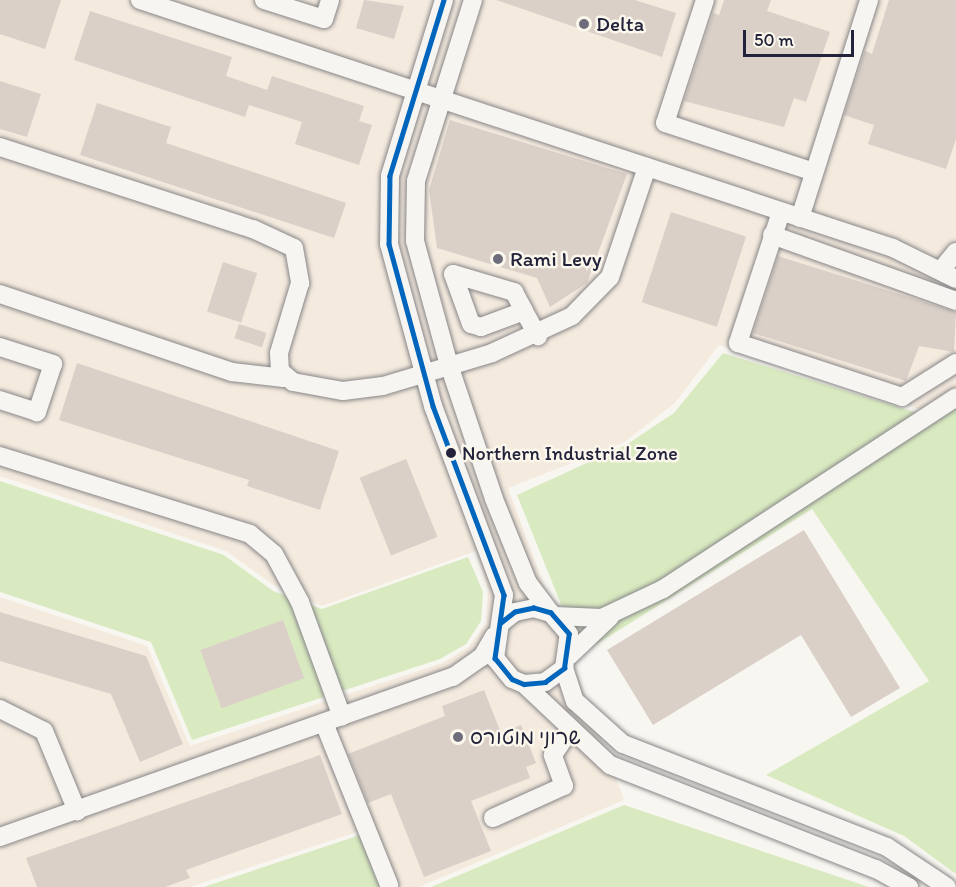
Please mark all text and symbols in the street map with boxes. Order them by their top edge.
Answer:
place label: Delta [596,11,644,37]
marker: Delta [577,17,591,31]
scale bar [746,18,857,56]
text: 50 m [754,29,794,51]
place label: Rami Levy [510,246,602,272]
marker: Rami Levy [491,252,505,266]
place label: Northern Industrial Zone [462,441,677,465]
marker: Northern Industrial Zone [445,447,457,459]
place label: שרוני מוטורס [470,724,581,750]
marker: שרוני מוטורס [451,730,465,744]

